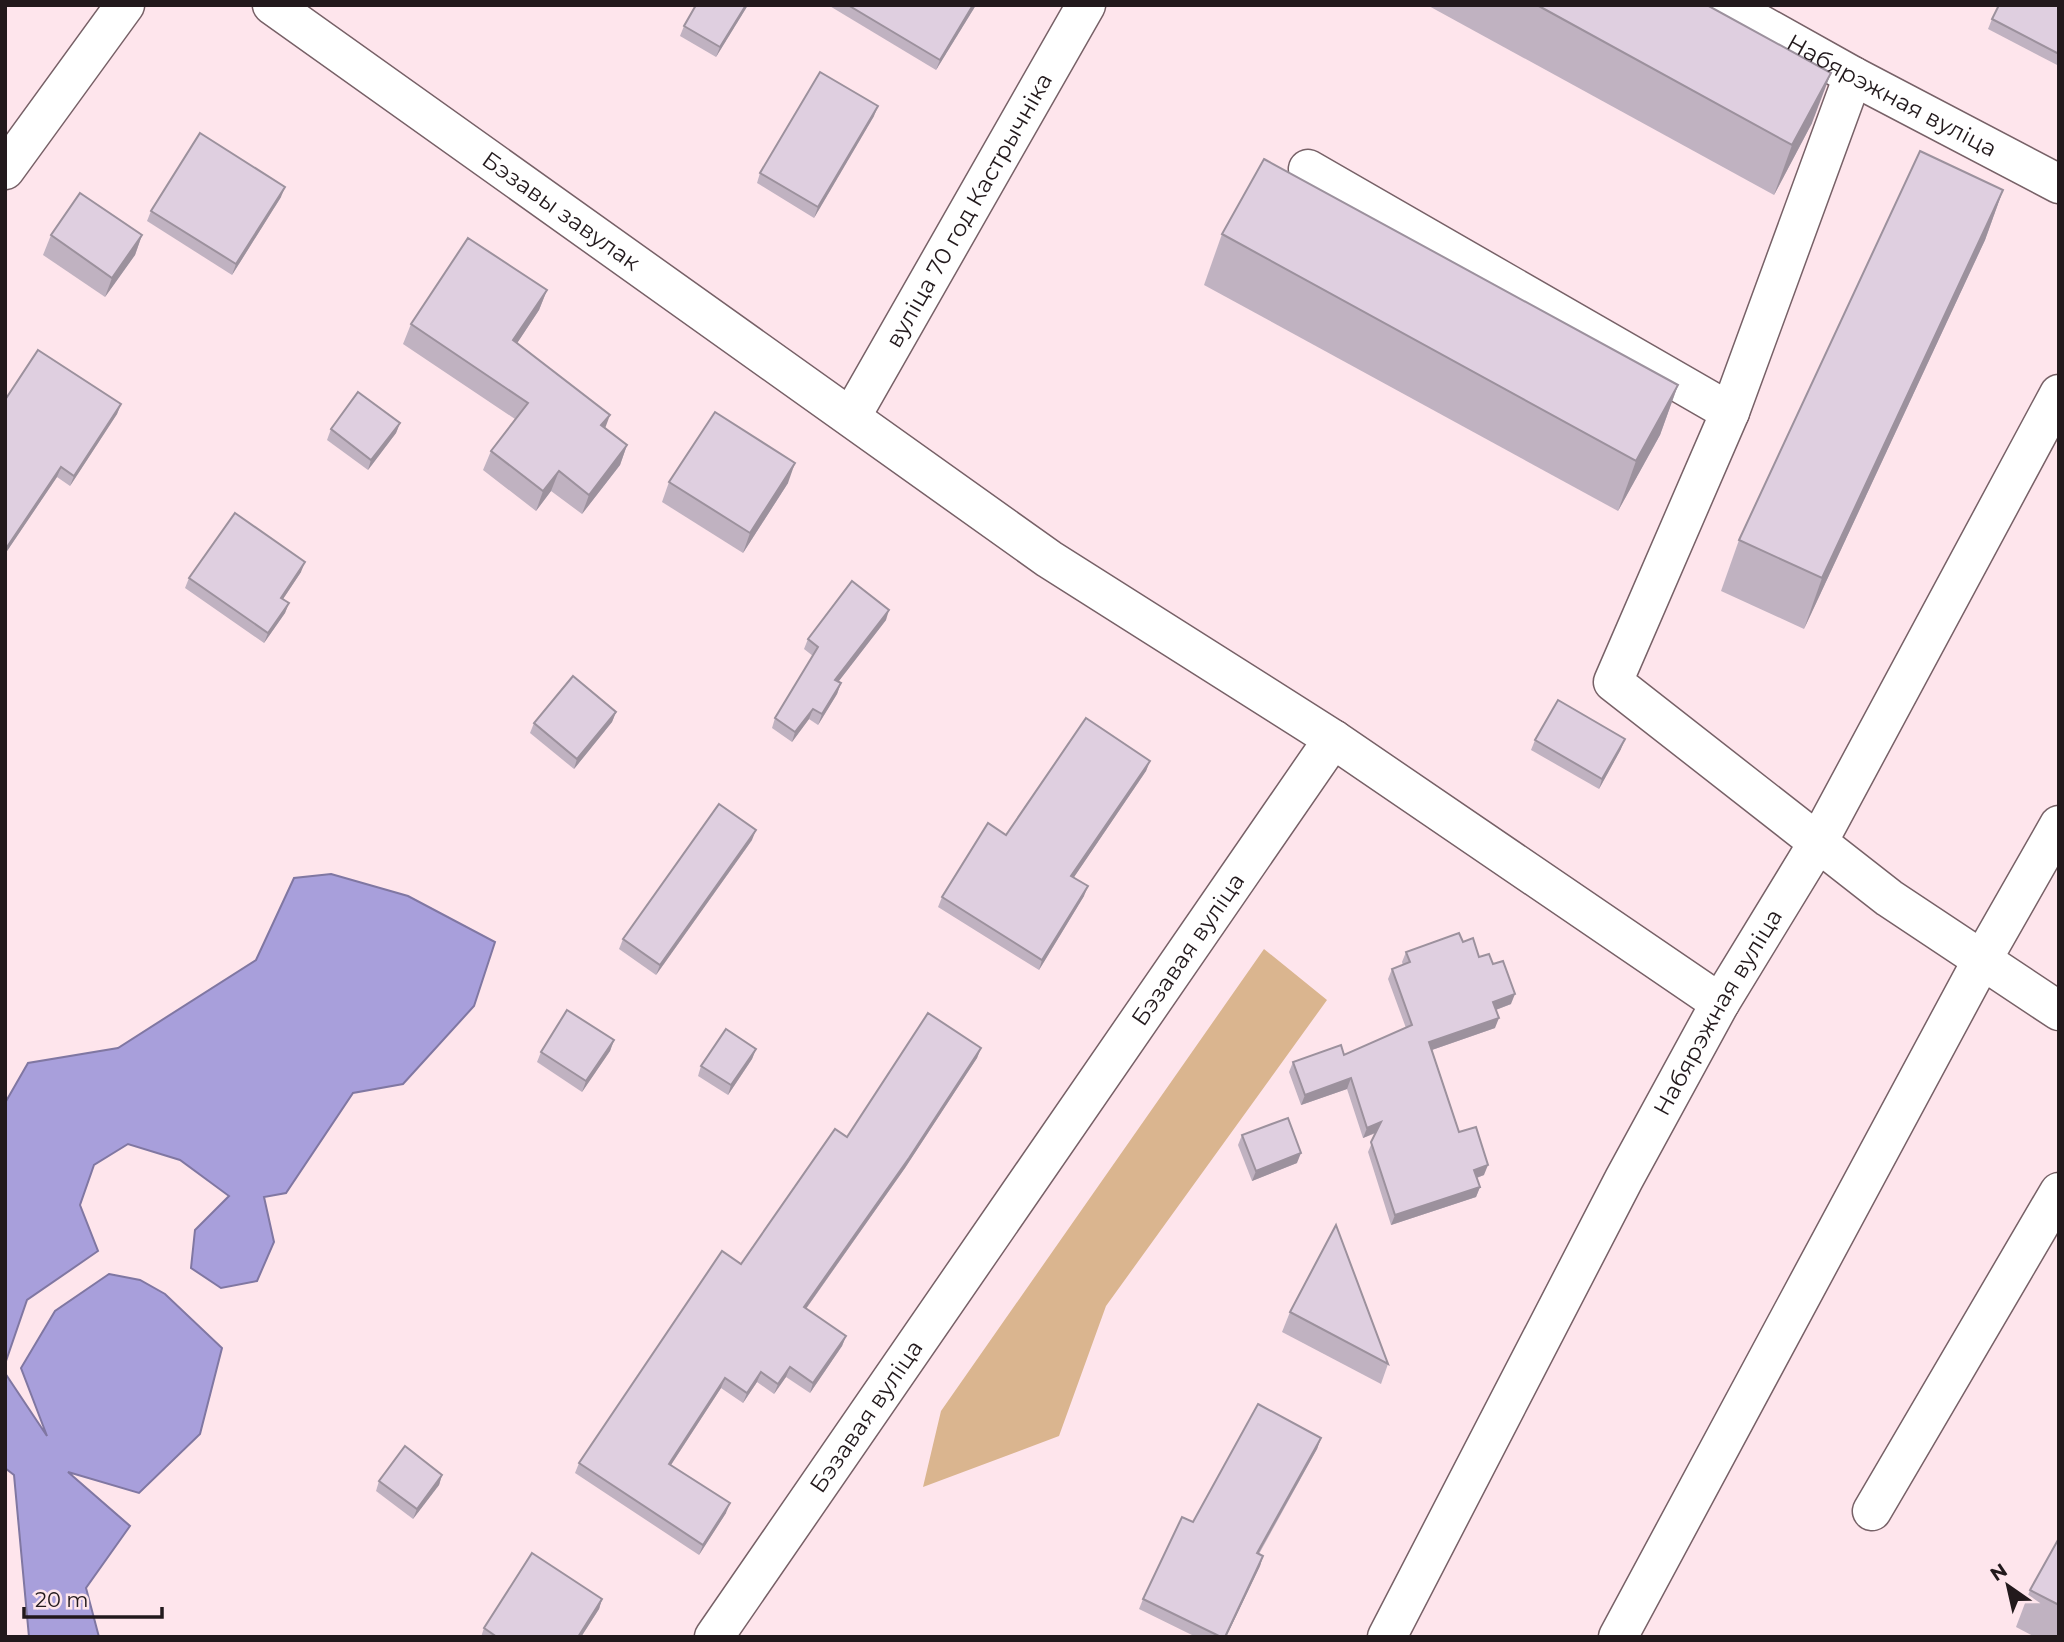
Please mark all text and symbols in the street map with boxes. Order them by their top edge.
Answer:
street label: Набярэжная вуліца [1782,28,2002,163]
street label: вуліца 70 год Кастрычніка [880,68,1058,352]
street label: Бэзавы завулак [477,145,646,277]
street label: Бэзавая вуліца [1126,868,1250,1031]
street label: Набярэжная вуліца [1647,904,1788,1120]
street label: Бэзавая вуліца [804,1335,928,1498]
north arrow [1973,1551,2043,1621]
text: N [1986,1558,2012,1586]
scale bar [24,1576,163,1620]
text: 20 m [35,1587,89,1612]

